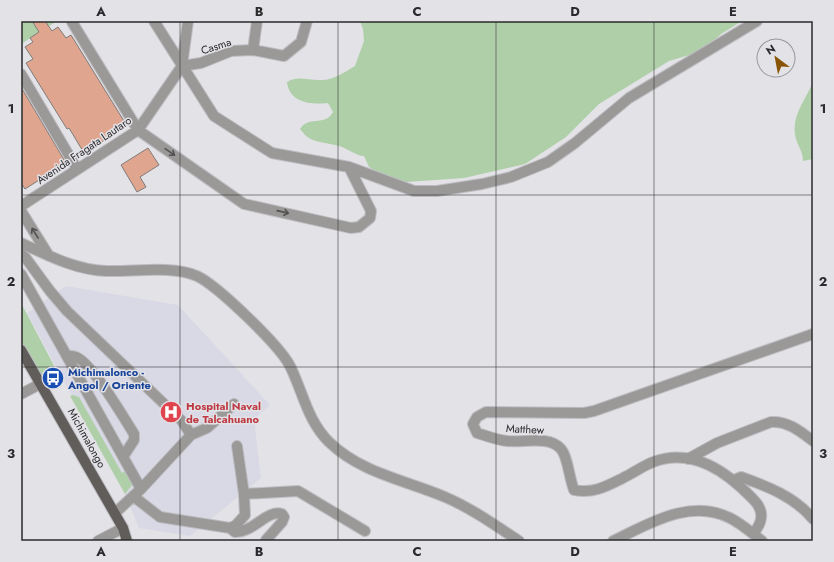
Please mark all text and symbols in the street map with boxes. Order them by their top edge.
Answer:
text: A [95,2,106,21]
text: B [255,2,264,21]
text: C [412,2,422,21]
text: D [570,2,580,21]
text: E [729,2,737,21]
street label: Casma [199,34,233,58]
north arrow [756,38,796,78]
text: N [763,40,779,59]
text: 1 [8,99,14,118]
text: 1 [820,99,826,118]
street label: Avenida Fragata Lautaro [33,112,135,188]
one-way arrow [164,148,175,156]
one-way arrow [276,209,289,217]
one-way arrow [31,228,39,239]
text: 2 [7,272,15,291]
text: 2 [819,272,827,291]
place label: Michimalonco - Angol / Oriente [67,364,151,393]
bus stop icon: Michimalonco - Angol / Oriente [40,365,66,391]
place label: Hospital Naval de Talcahuano [186,398,261,427]
hospital icon: Hospital Naval de Talcahuano [158,399,184,425]
street label: Michimalongo [64,405,110,471]
street label: Matthew [505,420,545,438]
text: 3 [7,444,15,463]
text: 3 [819,444,827,463]
text: A [95,542,106,561]
text: B [255,542,264,561]
text: C [412,542,422,561]
text: D [570,542,580,561]
text: E [729,542,737,561]

